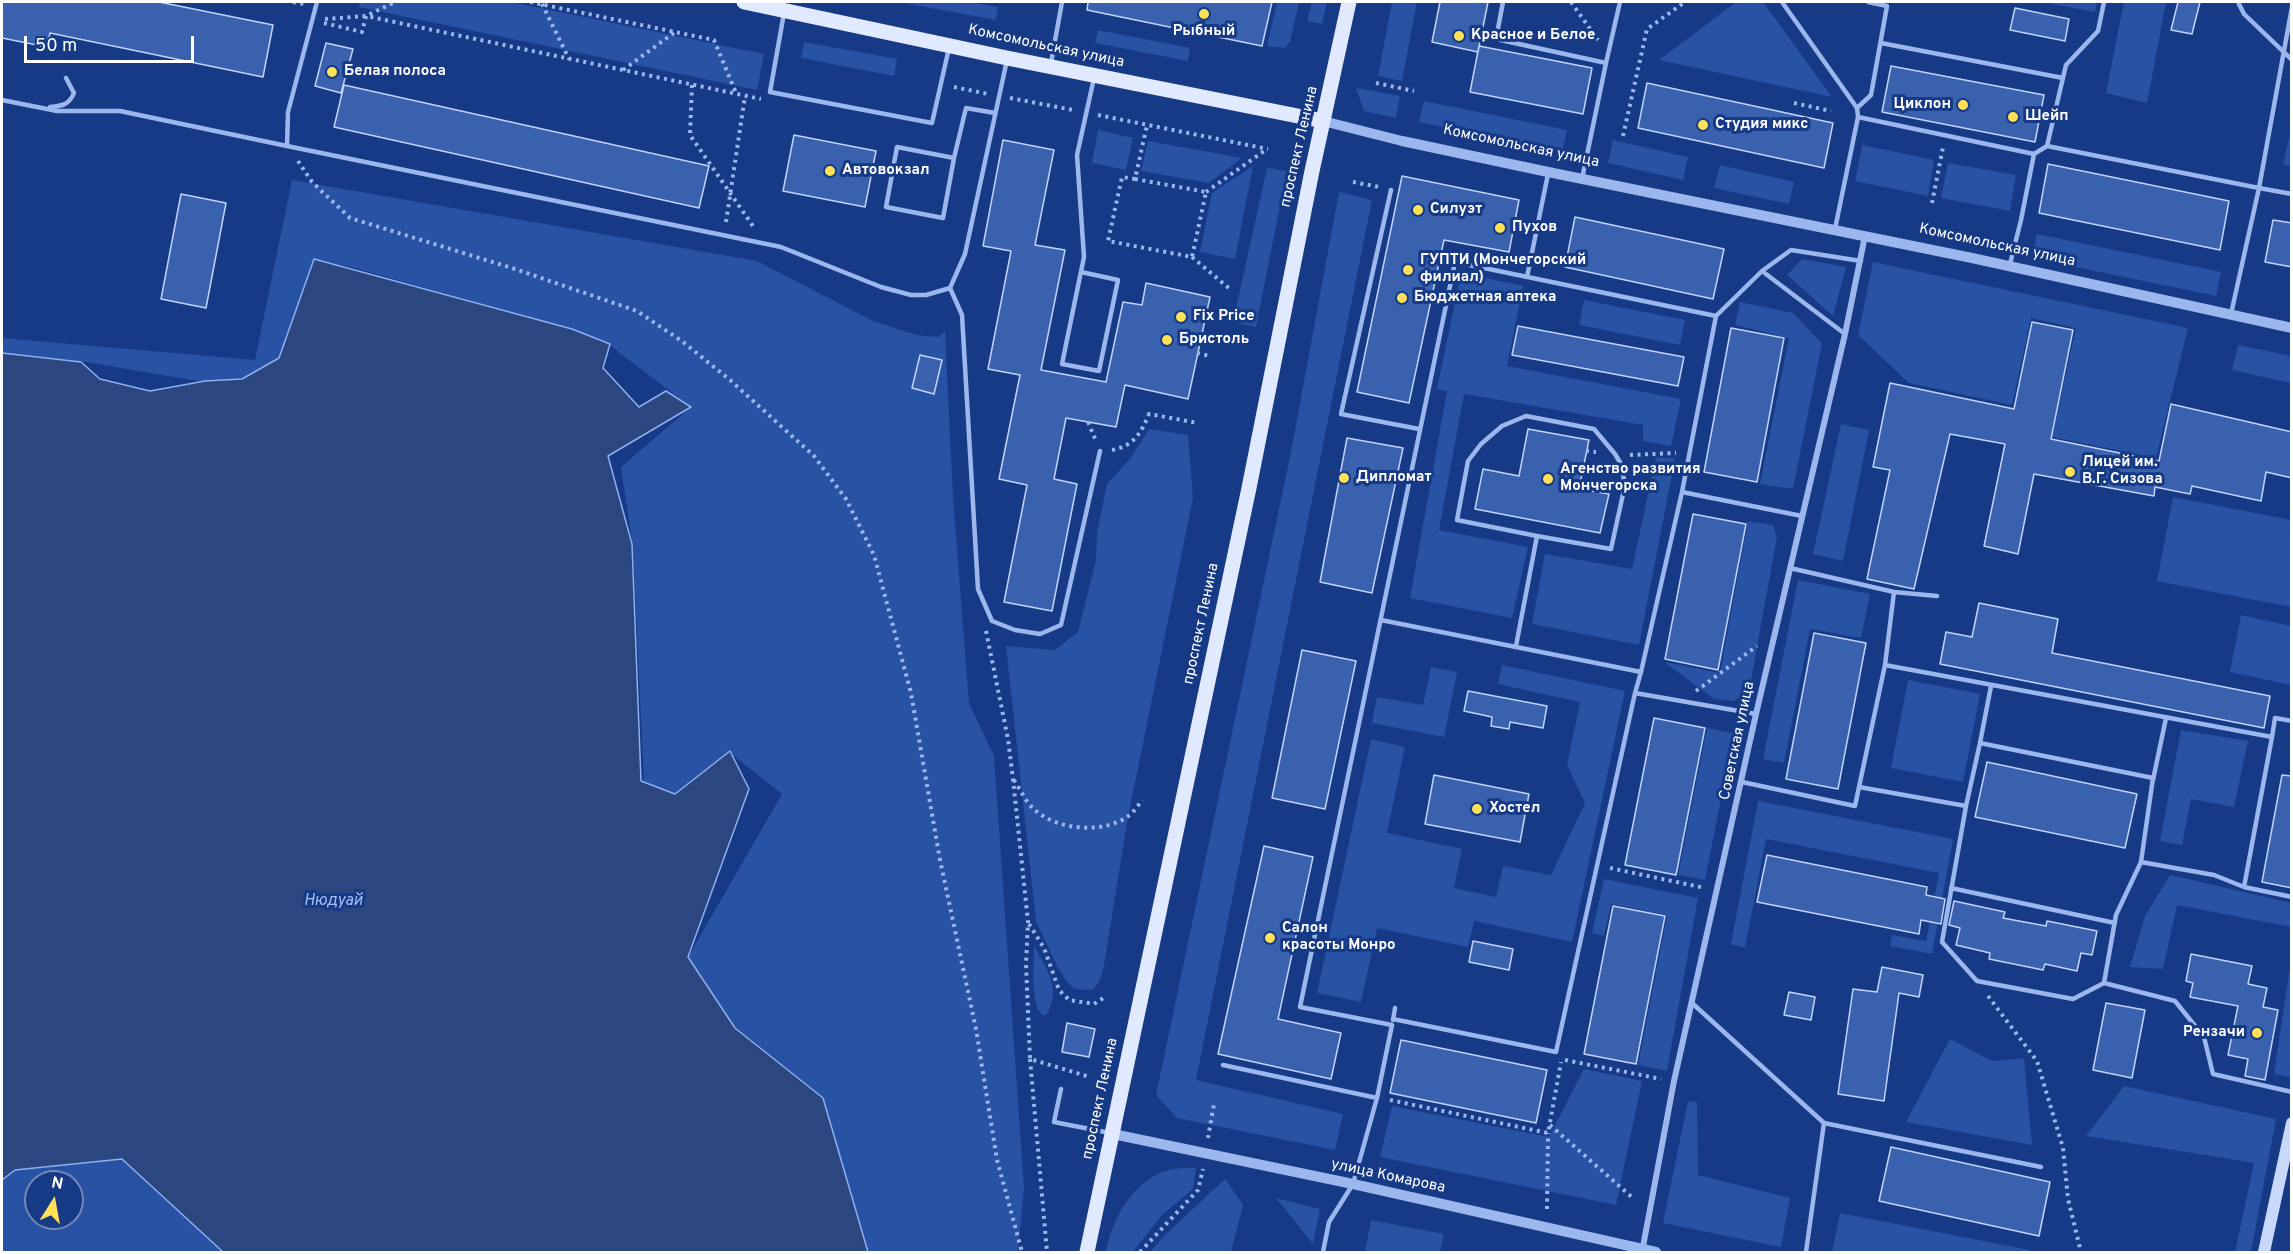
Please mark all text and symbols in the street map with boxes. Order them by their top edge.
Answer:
marker: Рыбный [1197,7,1211,21]
street label: Комсомольская улица [966,22,1126,72]
place label: Рыбный [1173,23,1235,41]
scale bar [27,24,196,62]
place label: Красное и Белое [1471,27,1595,45]
marker: Красное и Белое [1452,29,1466,43]
text: 50 m [35,35,77,58]
place label: Белая полоса [344,63,446,81]
marker: Белая полоса [325,65,339,79]
street label: проспект Ленина [1277,85,1323,209]
place label: Циклон [1894,96,1951,114]
marker: Циклон [1956,98,1970,112]
place label: Шейп [2025,108,2069,126]
marker: Шейп [2006,110,2020,124]
place label: Студия микс [1715,116,1808,134]
marker: Студия микс [1696,118,1710,132]
street label: Комсомольская улица [1441,122,1601,172]
place label: Автовокзал [842,162,930,180]
marker: Автовокзал [823,164,837,178]
place label: Силуэт [1430,201,1482,219]
marker: Силуэт [1411,203,1425,217]
place label: Пухов [1512,219,1557,237]
marker: Пухов [1493,221,1507,235]
street label: Комсомольская улица [1917,221,2077,271]
place label: ГУПТИ (Мончегорский филиал) [1420,252,1586,287]
marker: ГУПТИ (Мончегорский филиал) [1401,263,1415,277]
place label: Бюджетная аптека [1414,289,1556,307]
marker: Бюджетная аптека [1395,291,1409,305]
place label: Fix Price [1193,308,1255,326]
marker: Fix Price [1174,310,1188,324]
place label: Бристоль [1179,331,1249,349]
marker: Бристоль [1160,333,1174,347]
place label: Лицей им. В.Г. Сизова [2082,454,2163,489]
place label: Агенство развития Мончегорска [1560,461,1701,496]
marker: Лицей им. В.Г. Сизова [2063,465,2077,479]
place label: Дипломат [1356,469,1432,487]
marker: Дипломат [1337,471,1351,485]
marker: Агенство развития Мончегорска [1541,472,1555,486]
street label: проспект Ленина [1180,562,1224,686]
street label: Советская улица [1717,680,1759,802]
place label: Хостел [1489,800,1540,818]
marker: Хостел [1470,802,1484,816]
water label: Нюдуай [304,892,362,912]
place label: Салон красоты Монро [1282,920,1396,955]
marker: Салон красоты Монро [1263,931,1277,945]
place label: Рензачи [2183,1024,2245,1042]
marker: Рензачи [2250,1026,2264,1040]
street label: проспект Ленина [1079,1037,1123,1161]
street label: улица Комарова [1329,1156,1447,1198]
north arrow [24,1170,84,1230]
text: N [50,1173,65,1195]

